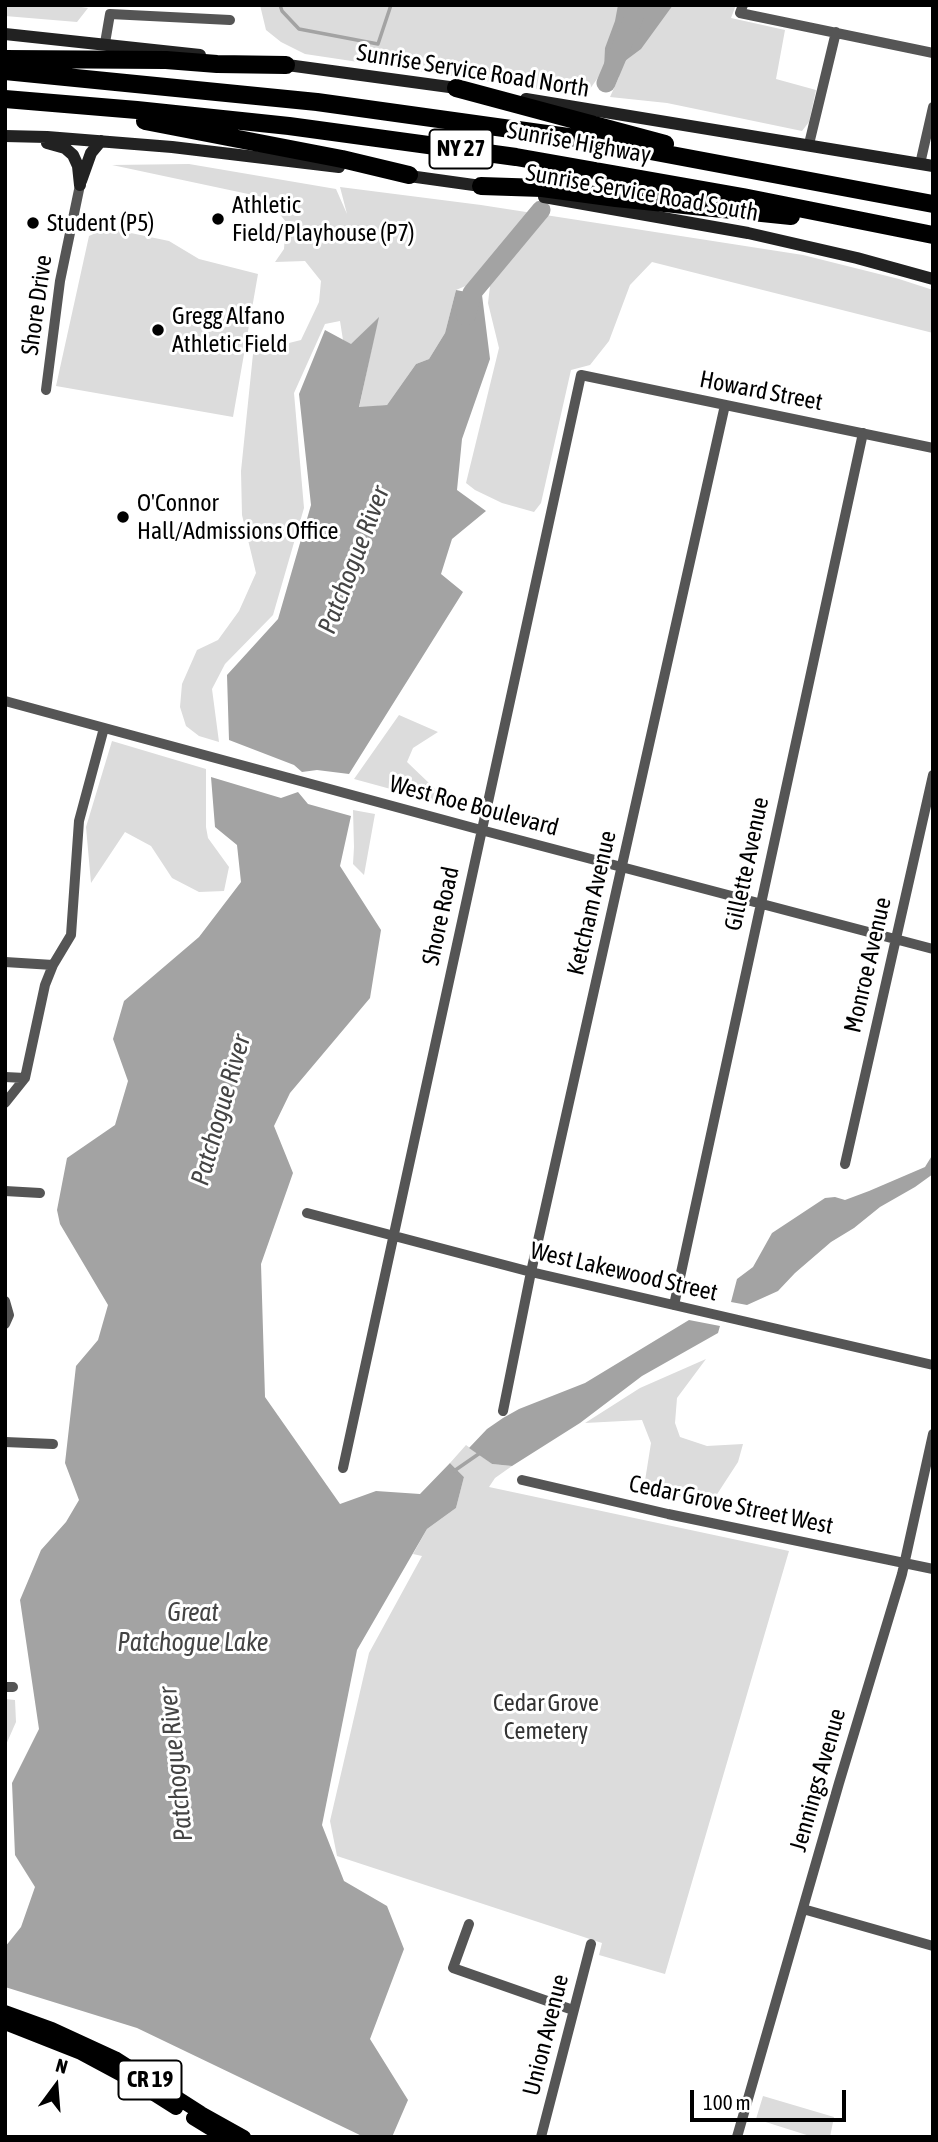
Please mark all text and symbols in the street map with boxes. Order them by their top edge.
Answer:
street label: Sunrise Service Road North [355,38,591,104]
street label: Sunrise Highway [505,116,653,170]
road number: NY 27 [430,130,492,168]
street label: Sunrise Service Road South [523,158,761,228]
place label: Athletic Field/Playhouse (P7) [232,191,415,247]
place label: Student (P5) [47,209,154,237]
marker: Athletic Field/Playhouse (P7) [210,211,226,227]
marker: Student (P5) [25,215,41,231]
street label: Shore Drive [16,253,58,357]
place label: Gregg Alfano Athletic Field [172,302,288,358]
marker: Gregg Alfano Athletic Field [150,322,166,338]
street label: Howard Street [697,365,825,417]
water label: Patchogue River [312,482,396,638]
place label: O'Connor Hall/Admissions Office [137,489,338,545]
marker: O'Connor Hall/Admissions Office [115,509,131,525]
street label: West Roe Boulevard [386,770,562,842]
street label: Gillette Avenue [719,795,775,933]
street label: Ketcham Avenue [561,828,623,978]
street label: Shore Road [417,864,465,968]
street label: Monroe Avenue [838,895,898,1035]
water label: Patchogue River [185,1031,257,1189]
street label: West Lakewood Street [528,1236,720,1308]
street label: Cedar Grove Street West [626,1469,836,1541]
water label: Great Patchogue Lake [117,1597,269,1658]
water label: Patchogue River [152,1685,200,1843]
park label: Cedar Grove Cemetery [493,1689,599,1745]
street label: Jennings Avenue [784,1705,852,1855]
street label: Union Avenue [517,1971,575,2099]
north arrow [21,2051,91,2121]
text: N [53,2054,70,2078]
road number: CR 19 [118,2060,182,2100]
scale bar [693,2076,849,2120]
text: 100 m [703,2090,751,2114]

